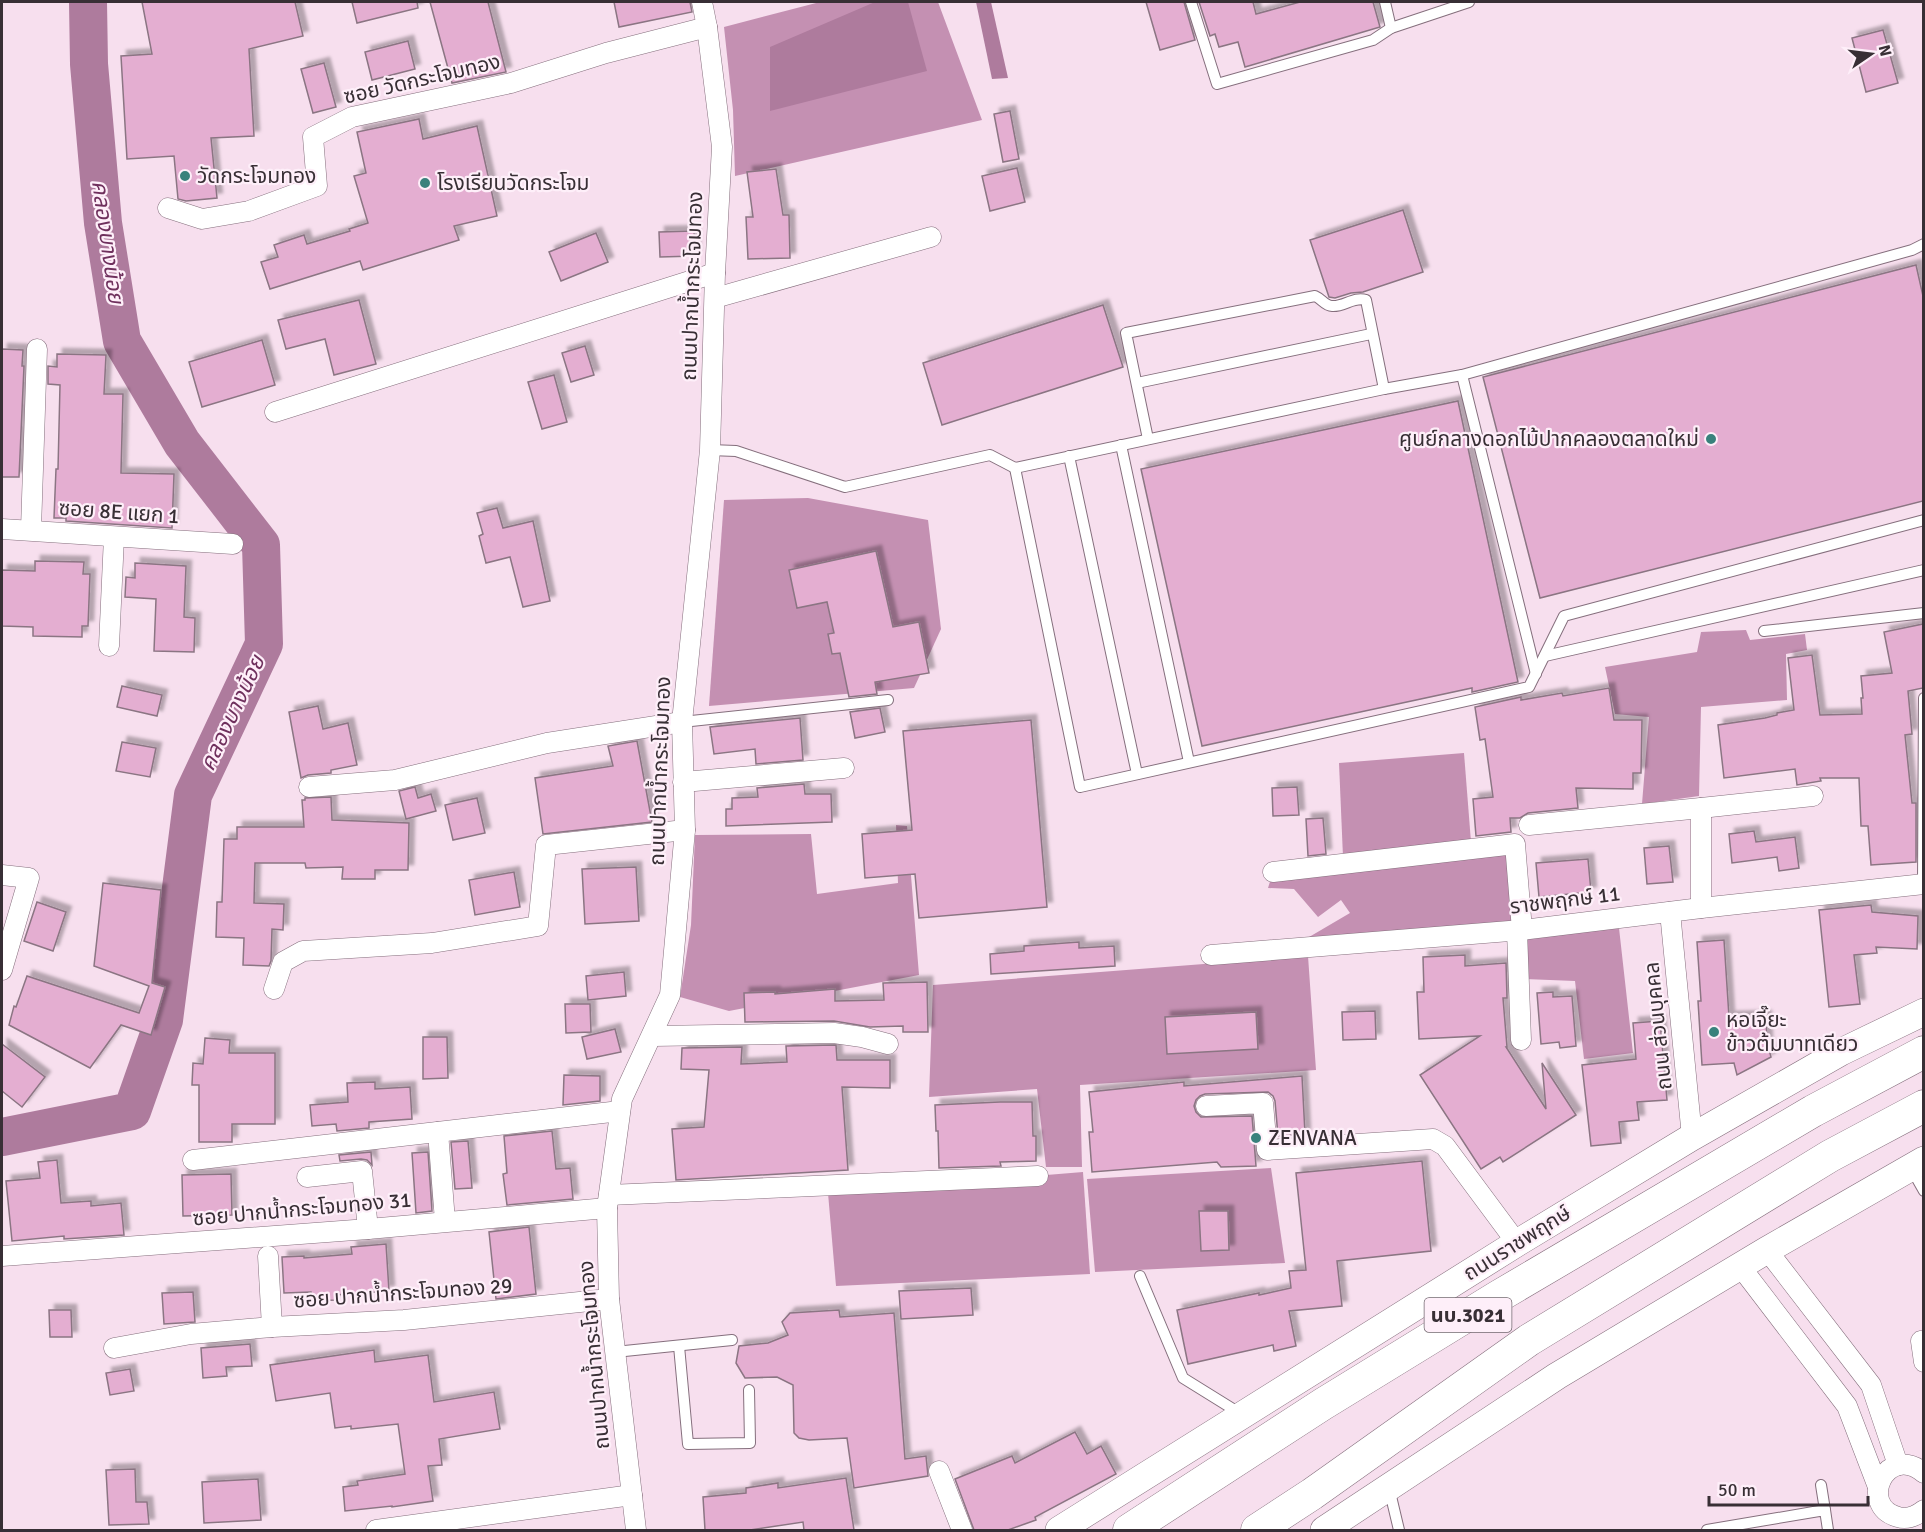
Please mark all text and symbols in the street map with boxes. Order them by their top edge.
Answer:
north arrow [1841,24,1901,84]
text: N [1874,43,1896,58]
street label: ซอย วัดกระโจมทอง [341,48,503,110]
place label: วัดกระโจมทอง [197,163,316,189]
marker: วัดกระโจมทอง [178,169,192,183]
place label: โรงเรียนวัดกระโจม [437,170,590,196]
marker: โรงเรียนวัดกระโจม [418,176,432,190]
water label: คลองบางน้อย [86,179,130,307]
street label: ถนนปากน้ำกระโจมทอง [674,191,708,381]
place label: ศูนย์กลางดอกไม้ปากคลองตลาดใหม่ [1399,426,1699,452]
marker: ศูนย์กลางดอกไม้ปากคลองตลาดใหม่ [1704,432,1718,446]
street label: ซอย 8E แยก 1 [58,495,180,529]
water label: คลองบางน้อย [194,649,271,775]
street label: ถนนปากน้ำกระโจมทอง [642,676,676,866]
street label: ราชพฤกษ์ 11 [1508,880,1622,920]
street label: ถนน ส่วนบุคคล [1638,961,1678,1091]
place label: หอเจี๊ยะ ข้าวต้มบาทเดียว [1726,1005,1858,1057]
marker: หอเจี๊ยะ ข้าวต้มบาทเดียว [1707,1025,1721,1039]
place label: ZENVANA [1268,1125,1357,1151]
marker: ZENVANA [1249,1131,1263,1145]
street label: ซอย ปากน้ำกระโจมทอง 31 [191,1184,412,1232]
street label: ถนนราชพฤกษ์ [1458,1200,1576,1286]
street label: ถนนปากน้ำกระโจมทอง [571,1259,615,1451]
street label: ซอย ปากน้ำกระโจมทอง 29 [293,1270,513,1314]
road number: นบ.3021 [1424,1298,1512,1332]
scale bar [1709,1469,1868,1507]
text: 50 m [1718,1479,1756,1501]

